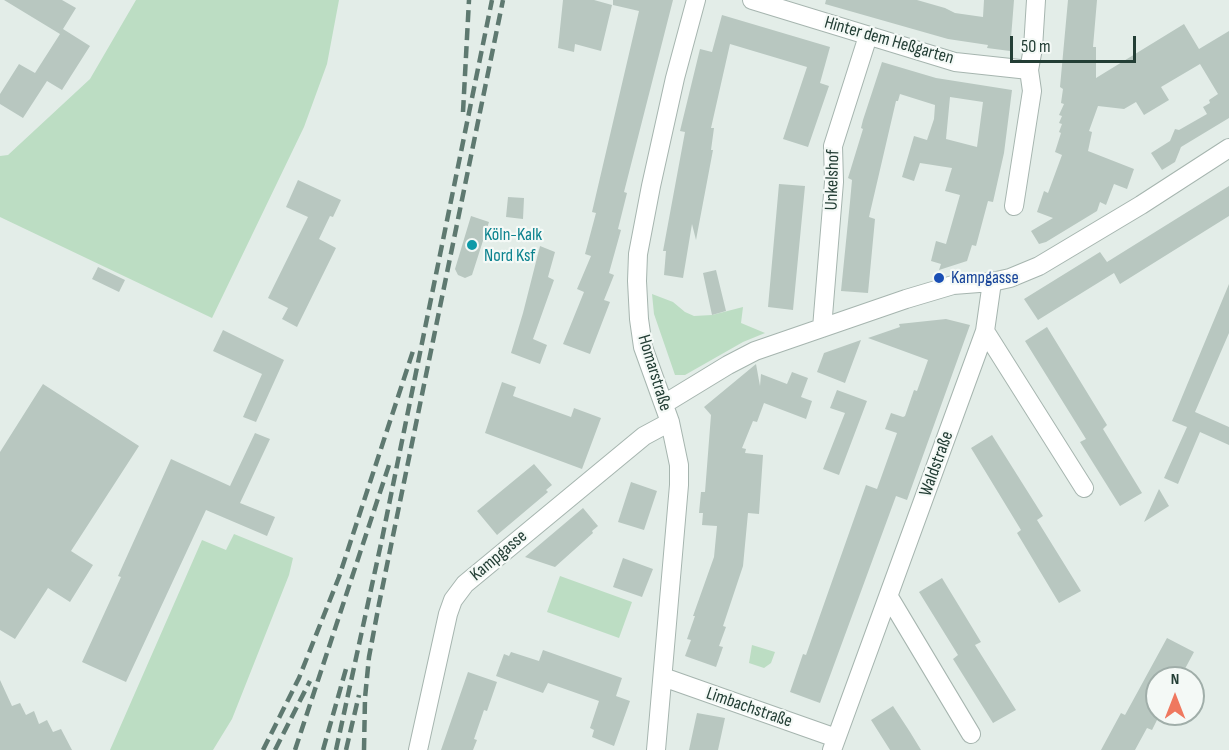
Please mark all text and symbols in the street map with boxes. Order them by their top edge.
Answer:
street label: Hinter dem Heßgarten [822,12,956,70]
scale bar [1013,24,1139,62]
text: 50 m [1021,36,1051,57]
street label: Unkelshof [821,149,845,211]
place label: Köln-Kalk Nord Ksf [484,224,542,266]
marker: Köln-Kalk Nord Ksf [465,238,479,252]
place label: Kampgasse [951,267,1019,289]
marker: Kampgasse [932,271,946,285]
street label: Homarstraße [632,332,676,414]
street label: Waldstraße [915,429,959,499]
street label: Kampgasse [466,526,532,586]
north arrow [1145,666,1205,726]
text: N [1171,670,1179,689]
street label: Limbachstraße [703,683,795,733]

